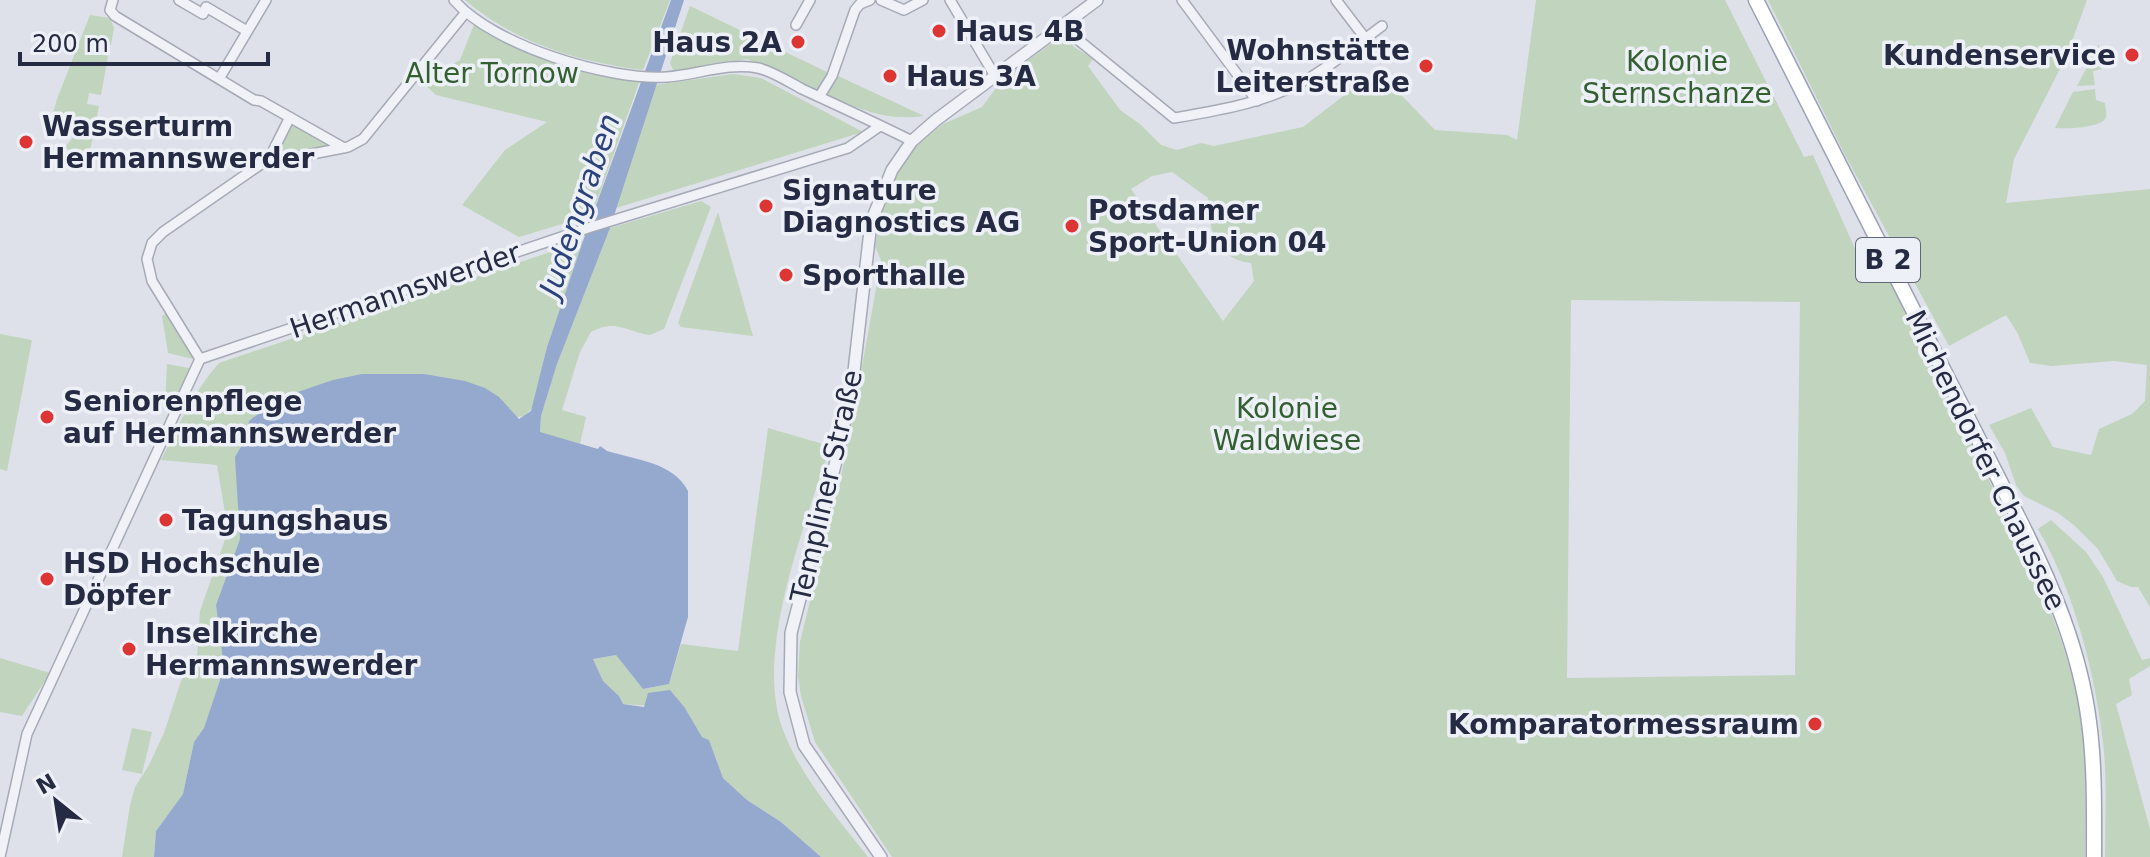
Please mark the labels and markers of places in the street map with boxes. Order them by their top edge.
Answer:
place label: Haus 4B [955,15,1085,48]
marker: Haus 4B [930,22,948,40]
place label: Haus 2A [652,26,782,59]
marker: Haus 2A [789,33,807,51]
place label: Wohnstätte Leiterstraße [1216,34,1410,99]
place label: Kundenservice [1883,39,2116,72]
marker: Kundenservice [2123,46,2141,64]
marker: Wohnstätte Leiterstraße [1417,57,1435,75]
place label: Haus 3A [906,60,1036,93]
marker: Haus 3A [881,67,899,85]
place label: Wasserturm Hermannswerder [42,110,315,175]
marker: Wasserturm Hermannswerder [17,133,35,151]
place label: Signature Diagnostics AG [782,174,1020,239]
place label: Potsdamer Sport-Union 04 [1088,194,1326,259]
marker: Signature Diagnostics AG [757,197,775,215]
marker: Potsdamer Sport-Union 04 [1063,217,1081,235]
place label: Sporthalle [802,259,966,292]
marker: Sporthalle [777,266,795,284]
place label: Seniorenpflege auf Hermannswerder [63,385,396,450]
marker: Seniorenpflege auf Hermannswerder [38,408,56,426]
place label: Tagungshaus [182,504,388,537]
marker: Tagungshaus [157,511,175,529]
place label: HSD Hochschule Döpfer [63,547,321,612]
marker: HSD Hochschule Döpfer [38,570,56,588]
place label: Inselkirche Hermannswerder [145,617,418,682]
marker: Inselkirche Hermannswerder [120,640,138,658]
place label: Komparatormessraum [1448,708,1799,741]
marker: Komparatormessraum [1806,715,1824,733]

